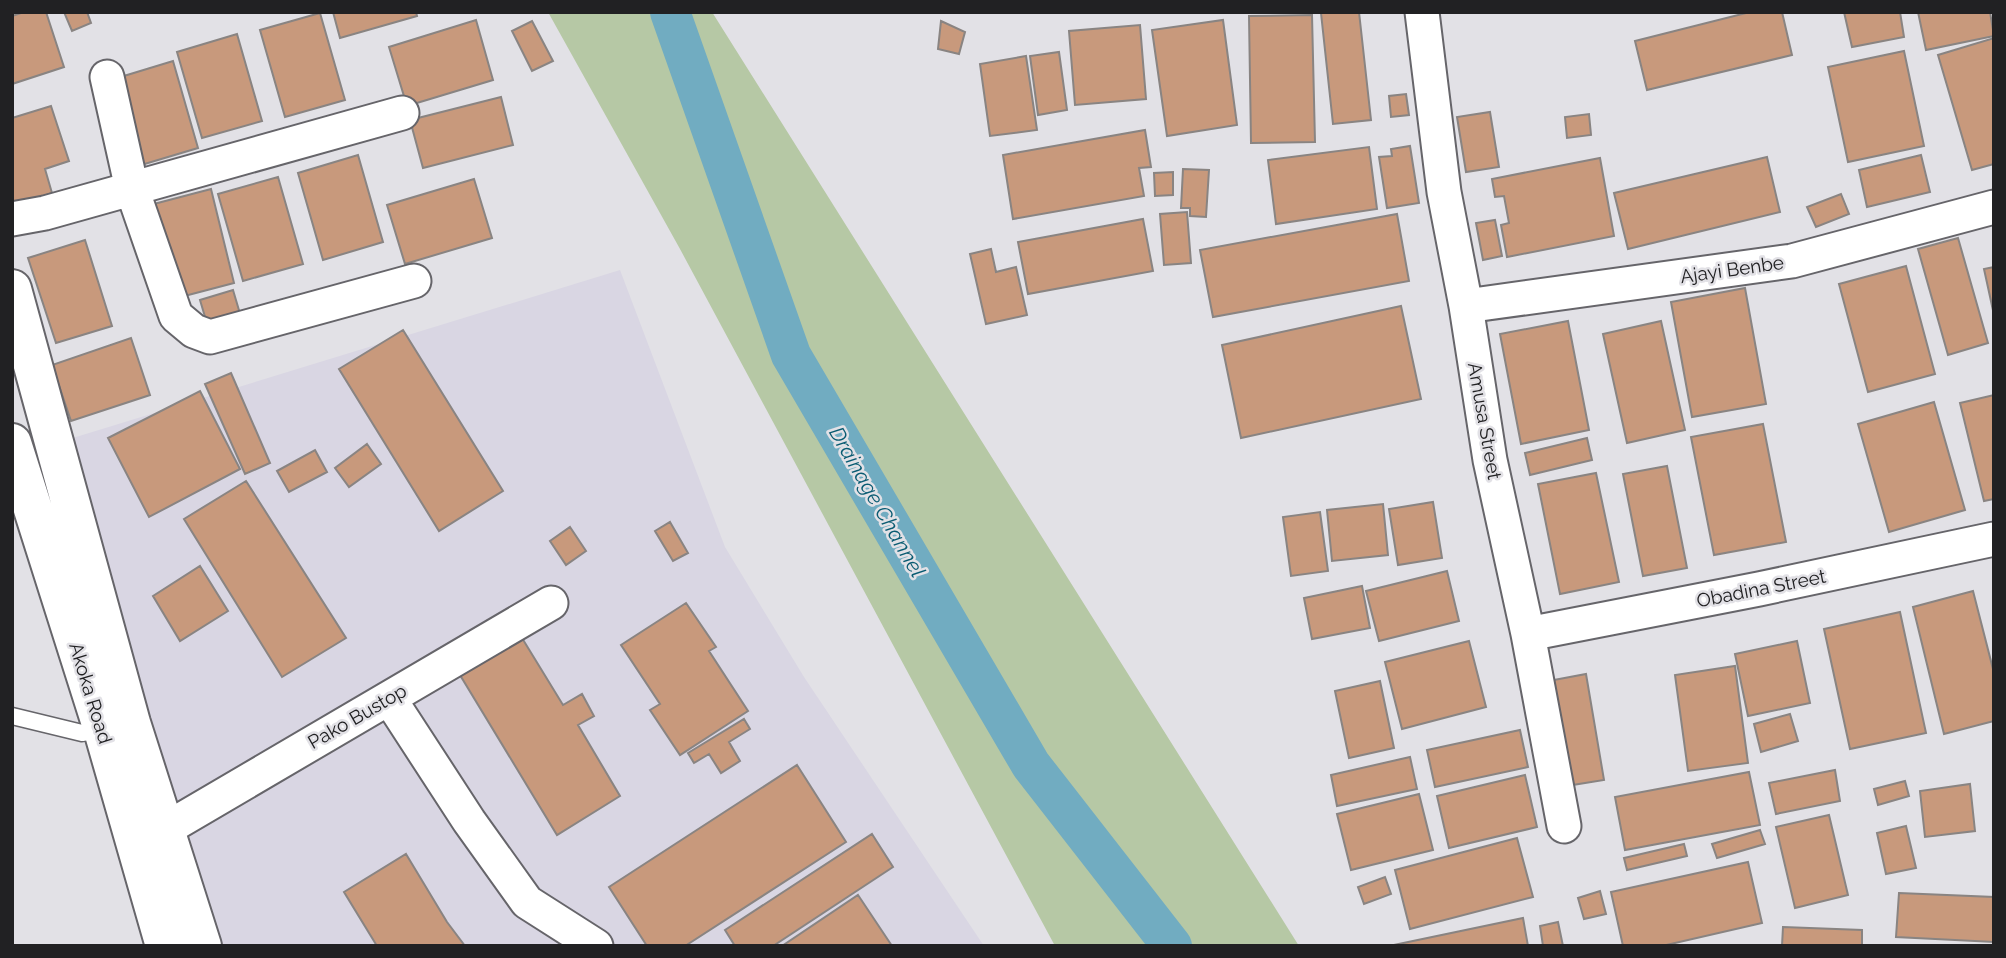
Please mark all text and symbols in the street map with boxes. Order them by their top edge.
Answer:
street label: Ajayi Benbe [1679,251,1785,287]
street label: Amusa Street [1464,361,1506,482]
water label: Drainage Channel [824,422,931,582]
street label: Obadina Street [1694,565,1828,611]
street label: Akoka Road [65,640,117,746]
street label: Pako Bustop [304,679,410,753]

